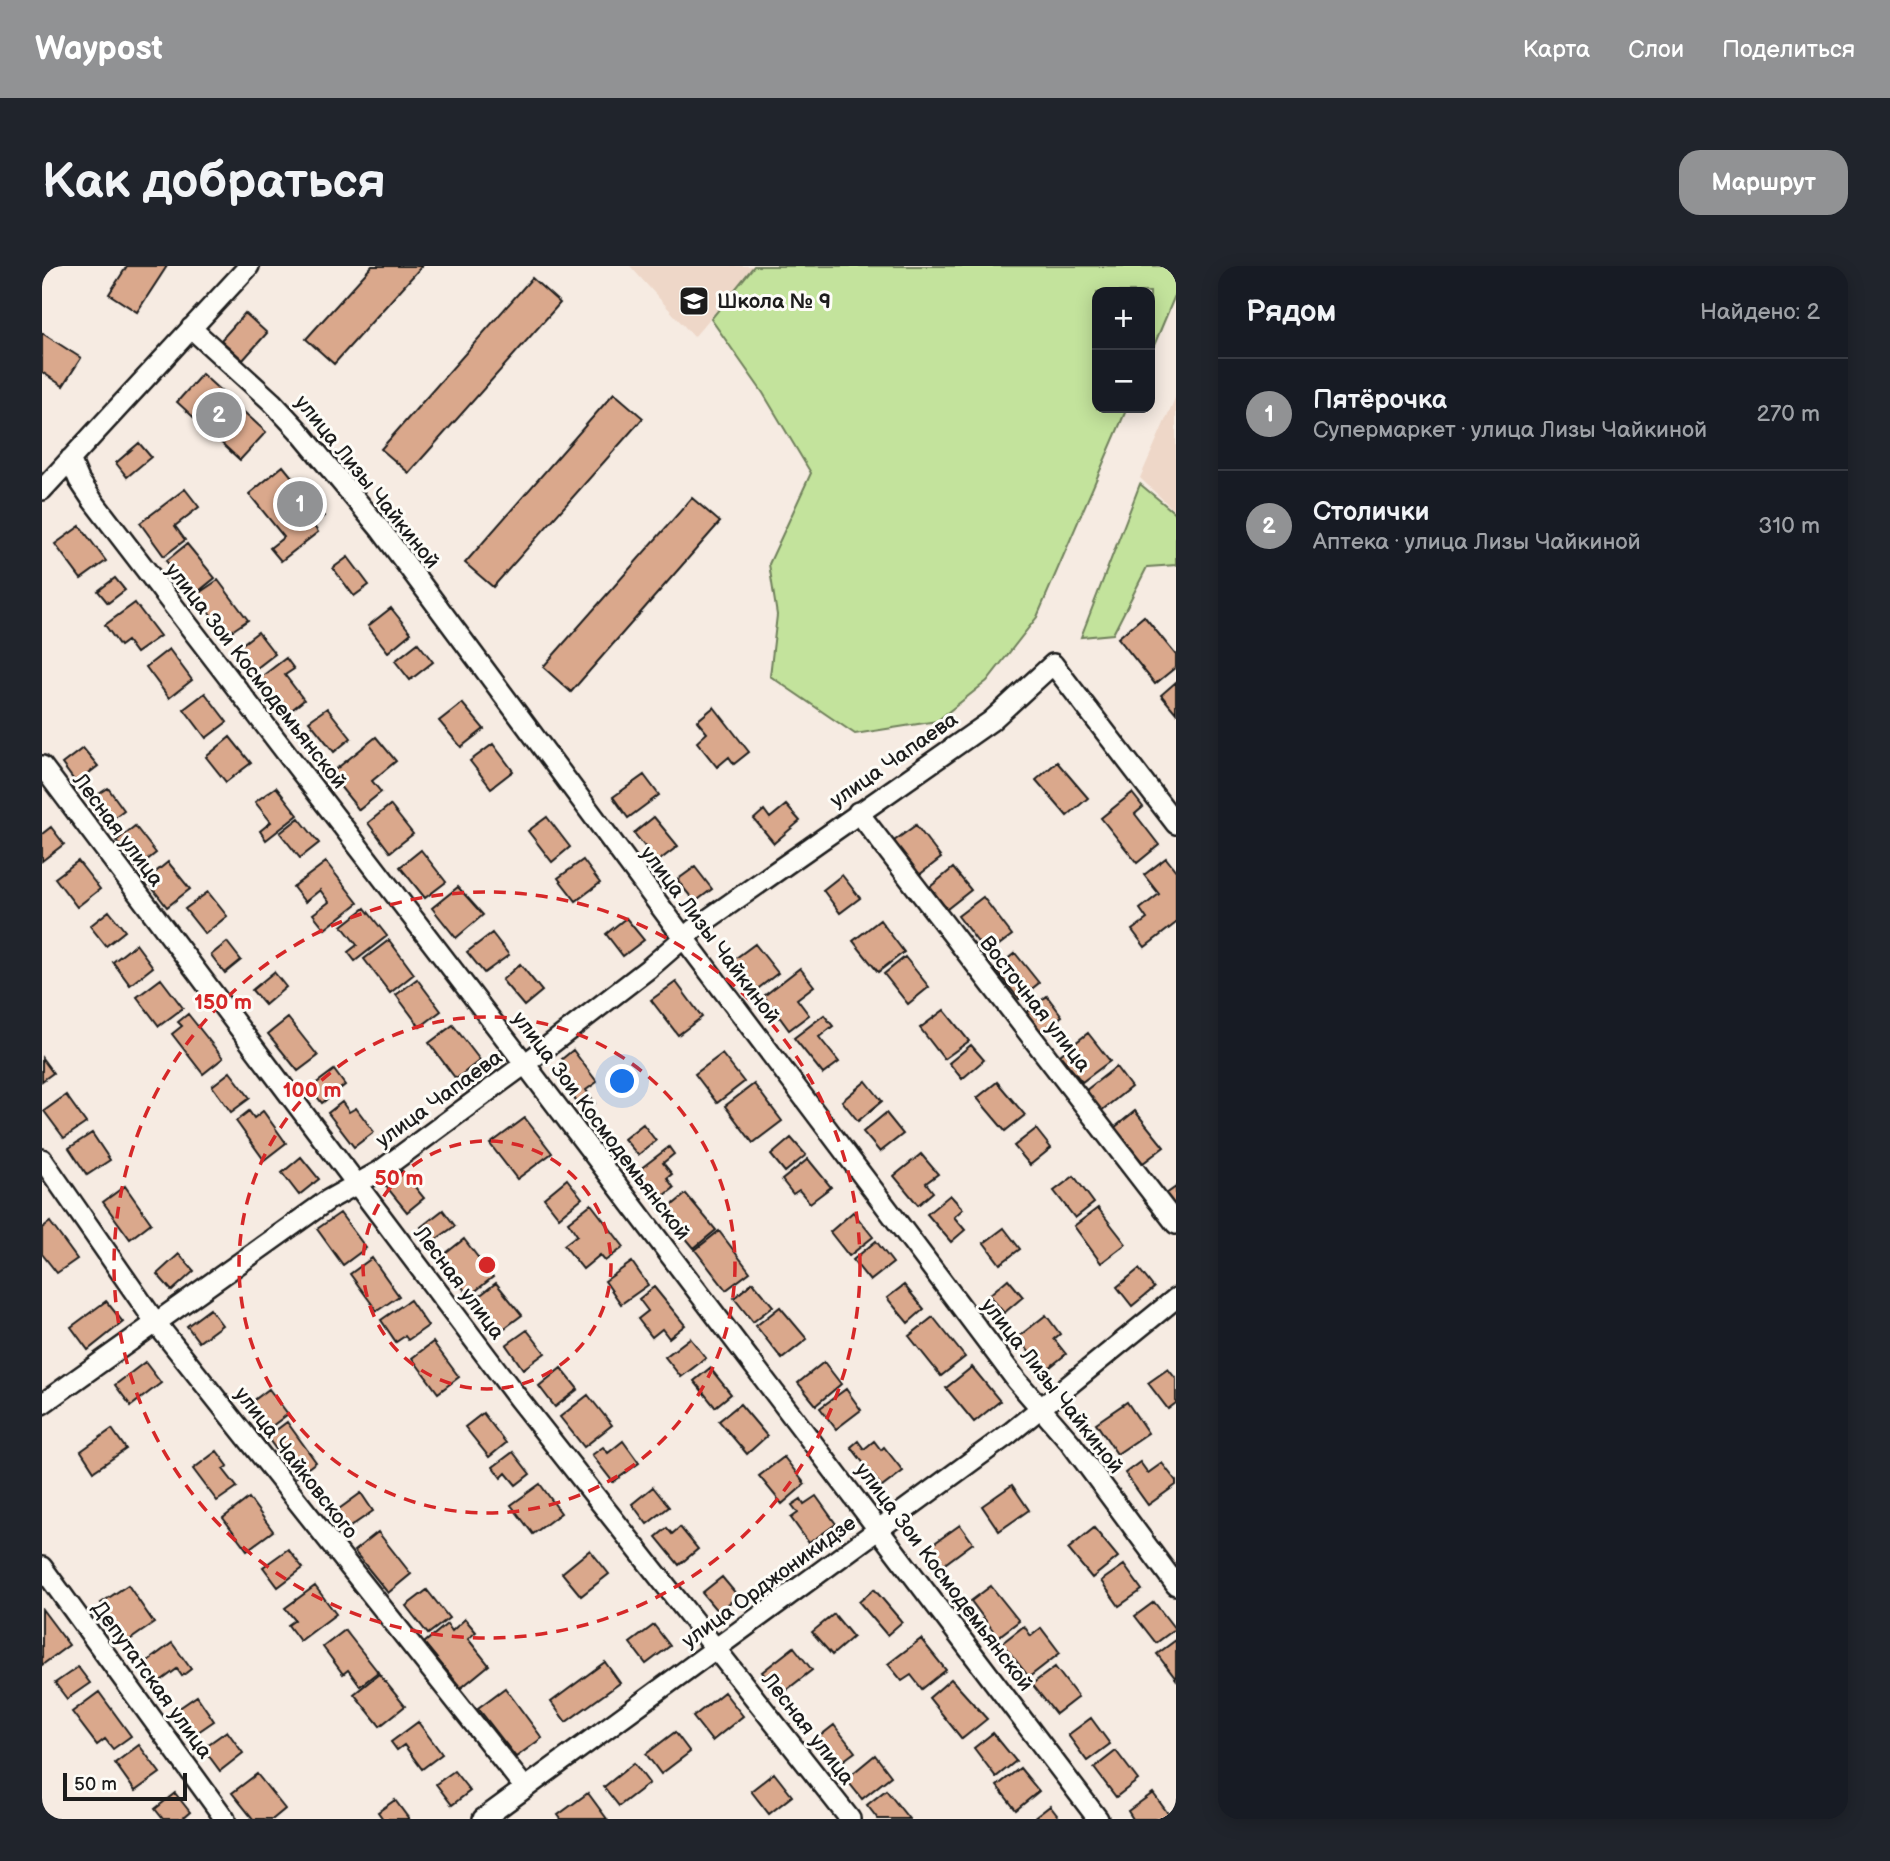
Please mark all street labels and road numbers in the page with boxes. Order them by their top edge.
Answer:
street label: улица Лизы Чайкиной [289,390,445,574]
street label: улица Зои Космодемьянской [160,558,352,794]
street label: улица Чапаева [825,706,963,813]
street label: Лесная улица [67,768,169,892]
street label: улица Лизы Чайкиной [635,841,785,1029]
street label: Восточная улица [974,931,1096,1077]
street label: улица Зои Космодемьянской [507,1007,695,1245]
street label: улица Чапаева [371,1045,507,1153]
street label: Лесная улица [408,1221,510,1345]
street label: улица Лизы Чайкиной [976,1293,1128,1479]
street label: улица Чайковского [229,1382,363,1544]
street label: улица Зои Космодемьянской [850,1458,1038,1696]
street label: улица Орджоникидзе [677,1510,861,1654]
street label: Депутатская улица [86,1596,218,1764]
street label: Лесная улица [756,1667,860,1790]

